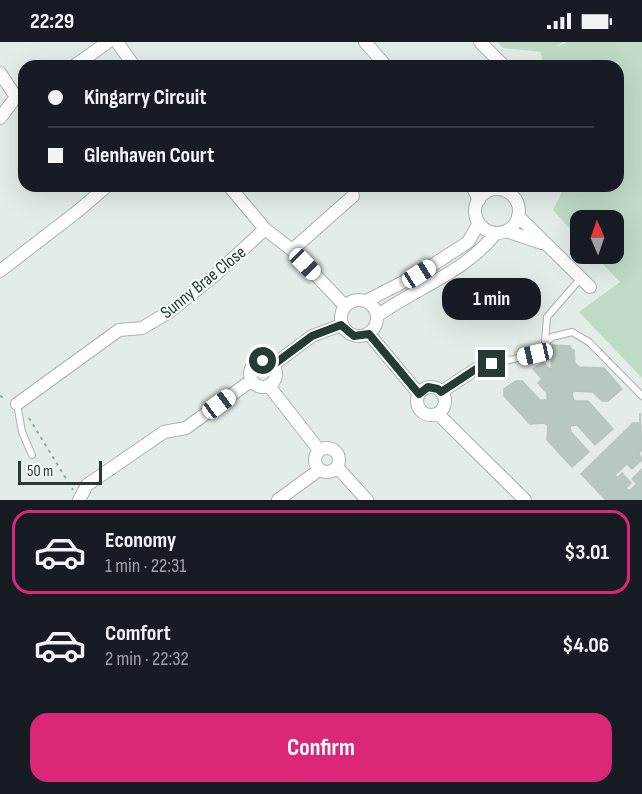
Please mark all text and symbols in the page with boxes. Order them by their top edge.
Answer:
text: 22:29 [30,8,74,35]
text: Kingarry Circuit [84,84,207,111]
text: Glenhaven Court [84,142,214,169]
north arrow [570,210,624,264]
map controls [570,210,624,264]
street label: Sunny Brae Close [156,242,250,323]
car [286,245,324,283]
car [399,257,439,291]
callout: 1 min [442,277,542,319]
text: 1 min [473,287,510,311]
car [515,341,555,367]
route start [249,347,276,374]
route end [478,350,505,377]
car [199,386,239,422]
scale bar [18,458,102,486]
text: 50 m [27,462,53,481]
icon: car [33,525,87,579]
text: Economy [105,527,176,554]
text: $3.01 [564,539,609,566]
text: 1 min · 22:31 [105,554,186,578]
icon: car [33,618,87,672]
text: Comfort [105,620,171,647]
text: $4.06 [562,632,609,659]
text: 2 min · 22:32 [105,647,189,671]
button: Confirm [30,713,612,782]

